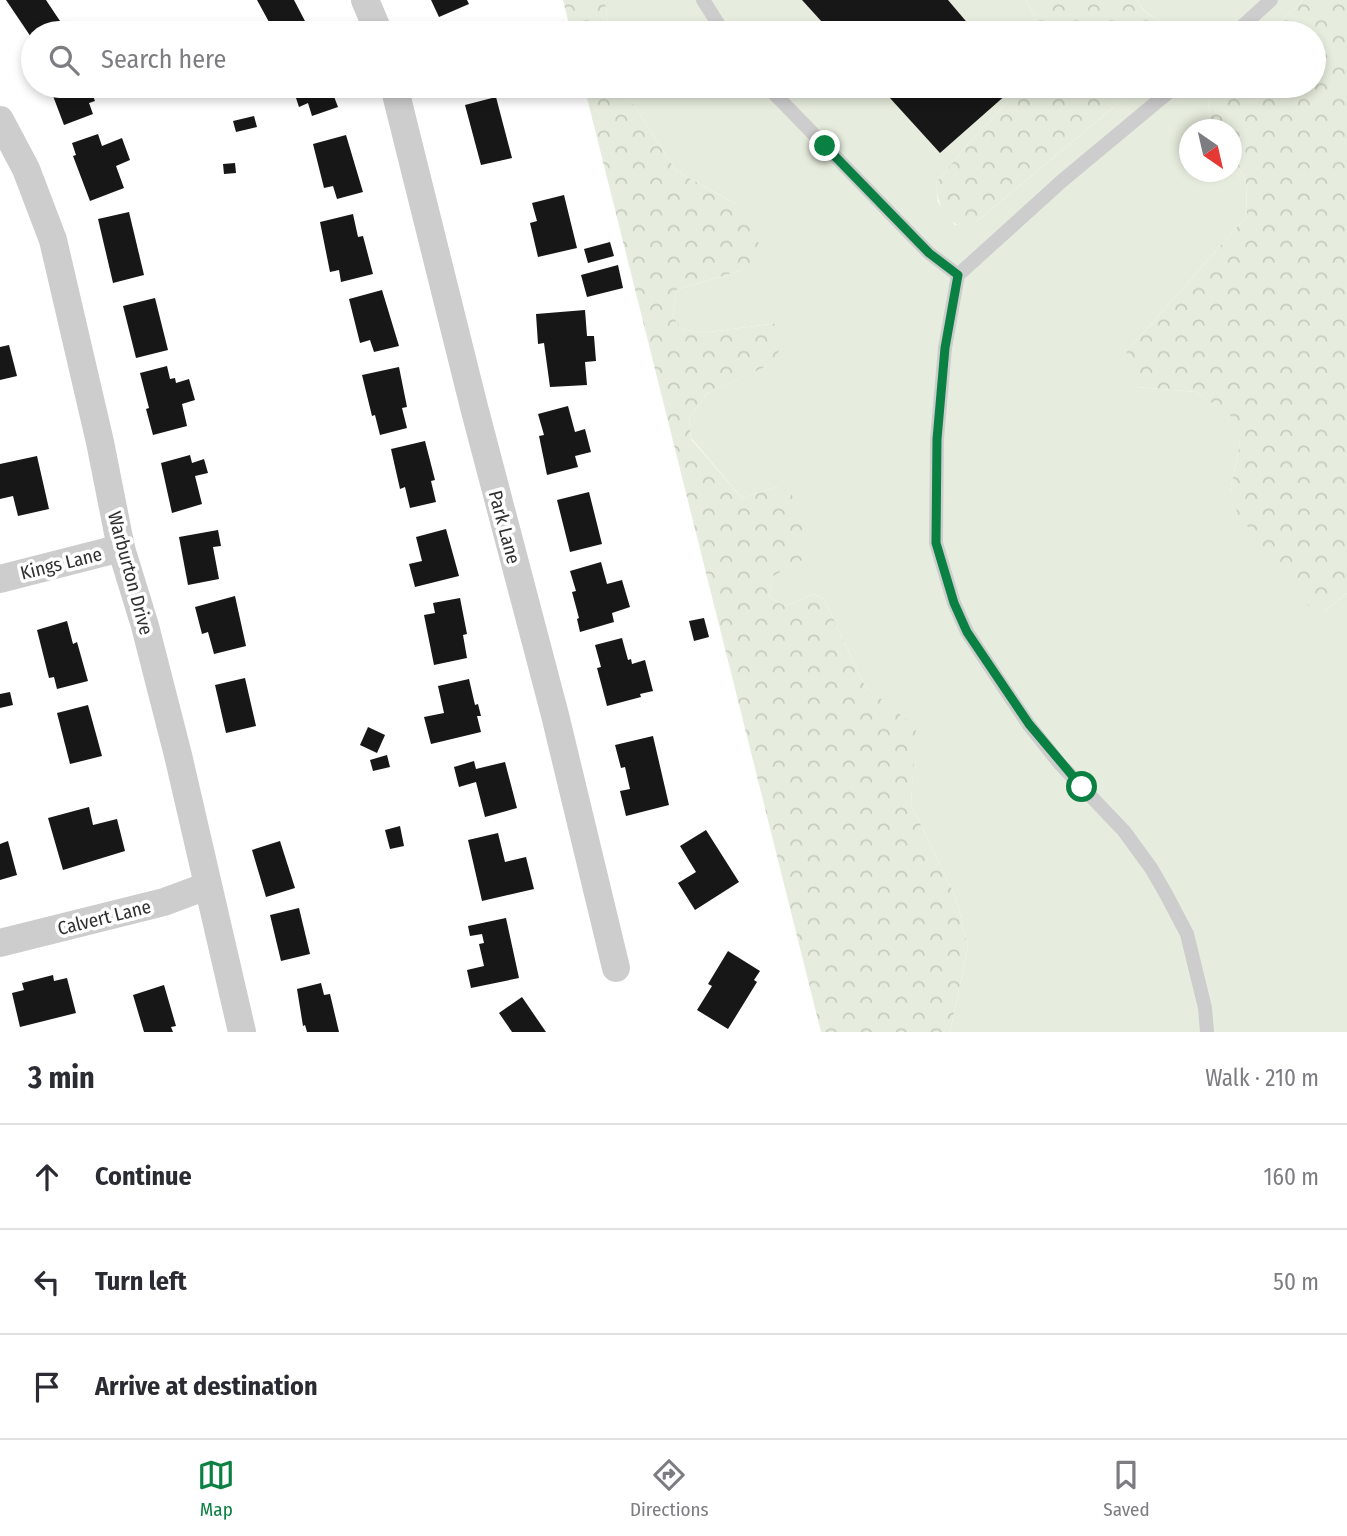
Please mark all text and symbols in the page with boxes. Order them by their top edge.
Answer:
search box [21,21,1326,98]
icon: search [45,41,83,79]
text: Search here [101,44,226,75]
north arrow [1179,119,1242,182]
route end [809,130,840,161]
street label: Park Lane [484,488,525,566]
street label: Warburton Drive [103,509,158,637]
street label: Kings Lane [18,542,104,585]
route start [1066,771,1097,802]
street label: Calvert Lane [55,895,153,940]
text: 3 min [28,1060,95,1096]
text: Walk · 210 m [1205,1064,1319,1092]
icon: ahead [28,1158,66,1196]
text: Continue [95,1161,192,1192]
text: 160 m [1264,1163,1319,1191]
icon: left [28,1263,66,1301]
text: Turn left [95,1266,187,1297]
text: 50 m [1273,1268,1319,1296]
icon: arrive [28,1368,66,1406]
text: Arrive at destination [95,1371,318,1402]
tab: Map [197,1456,235,1521]
tab: Directions [630,1456,709,1521]
tab: Saved [1103,1456,1150,1521]

